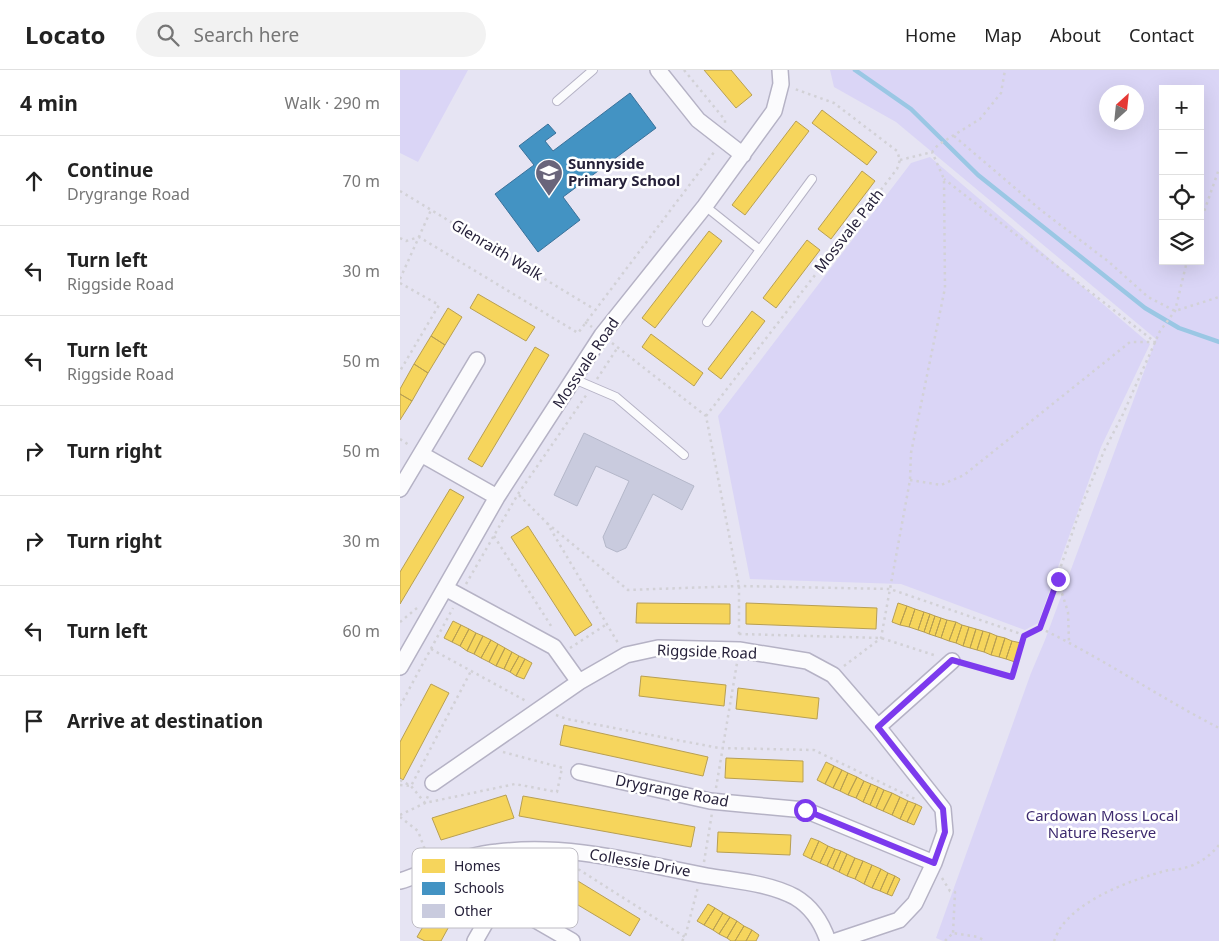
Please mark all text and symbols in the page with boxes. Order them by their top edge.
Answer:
search box [136,12,486,57]
text: Locato [25,18,106,51]
icon: search [154,21,182,49]
text: Search here [194,22,299,48]
text: Home [905,23,956,47]
text: Map [984,23,1022,47]
text: About [1050,23,1101,47]
text: Contact [1129,23,1194,47]
north arrow [1099,85,1144,130]
map controls [1159,85,1204,265]
button: + [1159,85,1204,130]
text: 4 min [20,89,78,117]
text: Walk · 290 m [285,92,380,114]
button: − [1159,130,1204,175]
place label: Sunnyside Primary School [568,153,680,190]
text: Continue [67,157,153,183]
school or university icon: Sunnyside Primary School [534,158,564,197]
icon: ahead [20,167,48,195]
text: 70 m [343,170,380,192]
button: locate [1159,175,1204,220]
text: Drygrange Road [67,183,190,205]
street label: Mossvale Path [809,184,887,277]
street label: Glenraith Walk [448,214,547,284]
button: layers [1159,220,1204,265]
text: Turn left [67,247,148,273]
icon: left [20,257,48,285]
text: 30 m [343,260,380,282]
text: Riggside Road [67,273,174,295]
street label: Mossvale Road [547,313,623,412]
text: Turn left [67,337,148,363]
icon: left [20,347,48,375]
text: 50 m [343,350,380,372]
text: Riggside Road [67,363,174,385]
icon: right [20,437,48,465]
text: Turn right [67,438,162,464]
text: 50 m [343,440,380,462]
icon: right [20,527,48,555]
text: Turn right [67,528,162,554]
text: 30 m [343,530,380,552]
route end [1047,568,1070,591]
icon: left [20,617,48,645]
text: Turn left [67,618,148,644]
text: 60 m [343,620,380,642]
street label: Riggside Road [657,639,758,663]
icon: arrive [20,707,48,735]
text: Arrive at destination [67,708,263,734]
street label: Drygrange Road [614,769,731,811]
route start [794,799,817,822]
park label: Cardowan Moss Local Nature Reserve [1026,805,1178,842]
street label: Collessie Drive [588,843,692,881]
legend [412,848,578,928]
text: Homes [454,856,501,875]
text: Schools [454,878,505,897]
text: Other [454,901,493,920]

